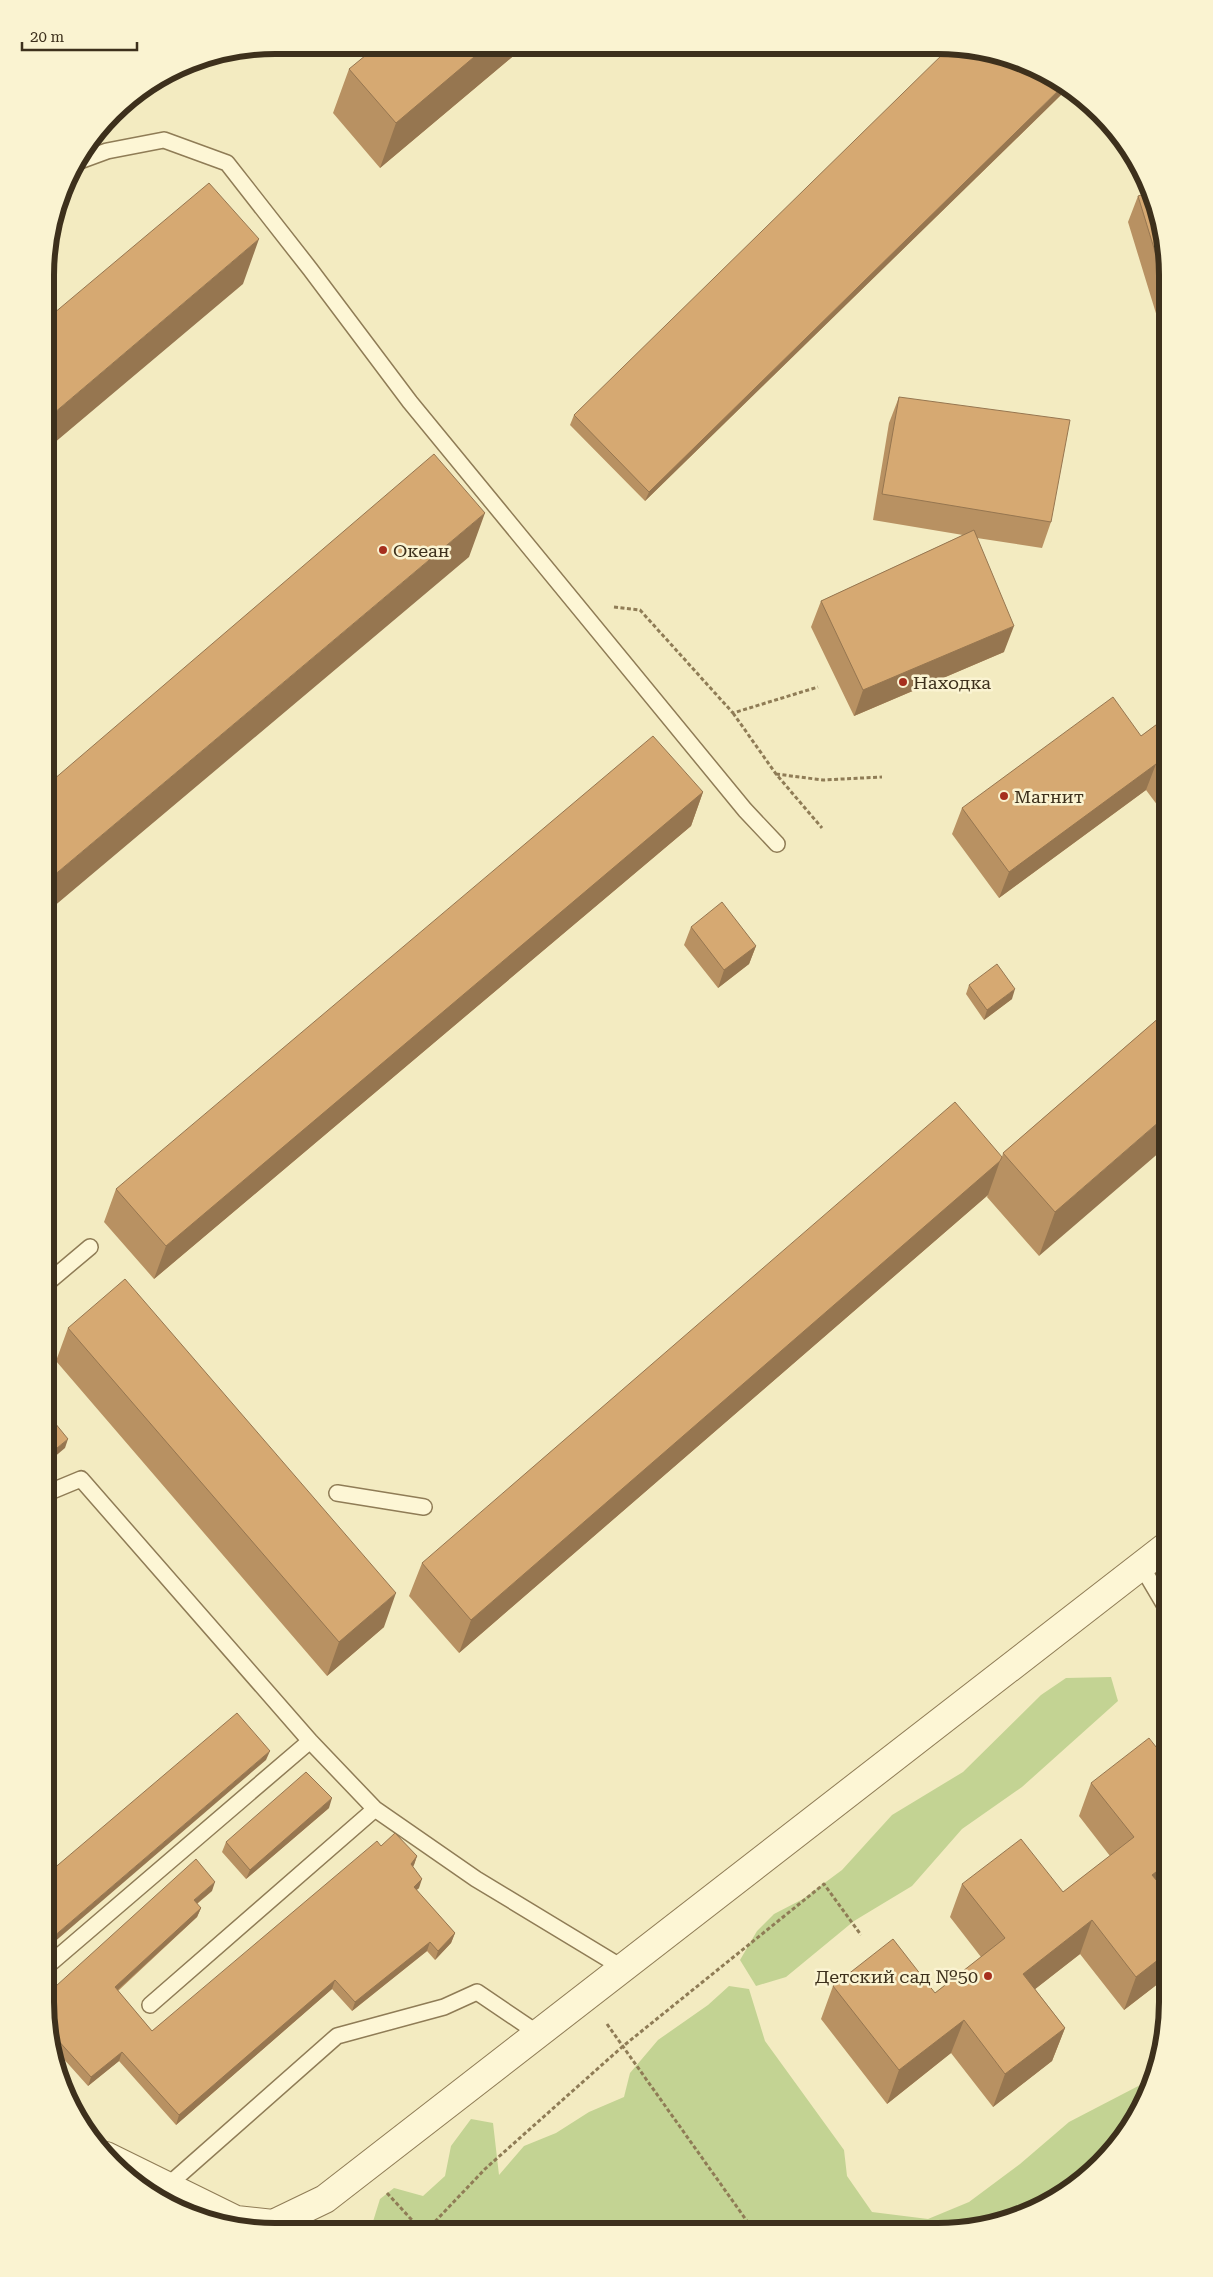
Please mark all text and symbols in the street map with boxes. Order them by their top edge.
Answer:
scale bar [22,20,138,52]
text: 20 m [30,28,65,46]
place label: Океан [393,540,450,561]
marker: Океан [377,544,389,556]
place label: Находка [913,672,991,693]
marker: Находка [897,676,909,688]
place label: Магнит [1014,786,1084,807]
marker: Магнит [998,790,1010,802]
place label: Детский сад №50 [815,1966,978,1987]
marker: Детский сад №50 [982,1970,994,1982]

